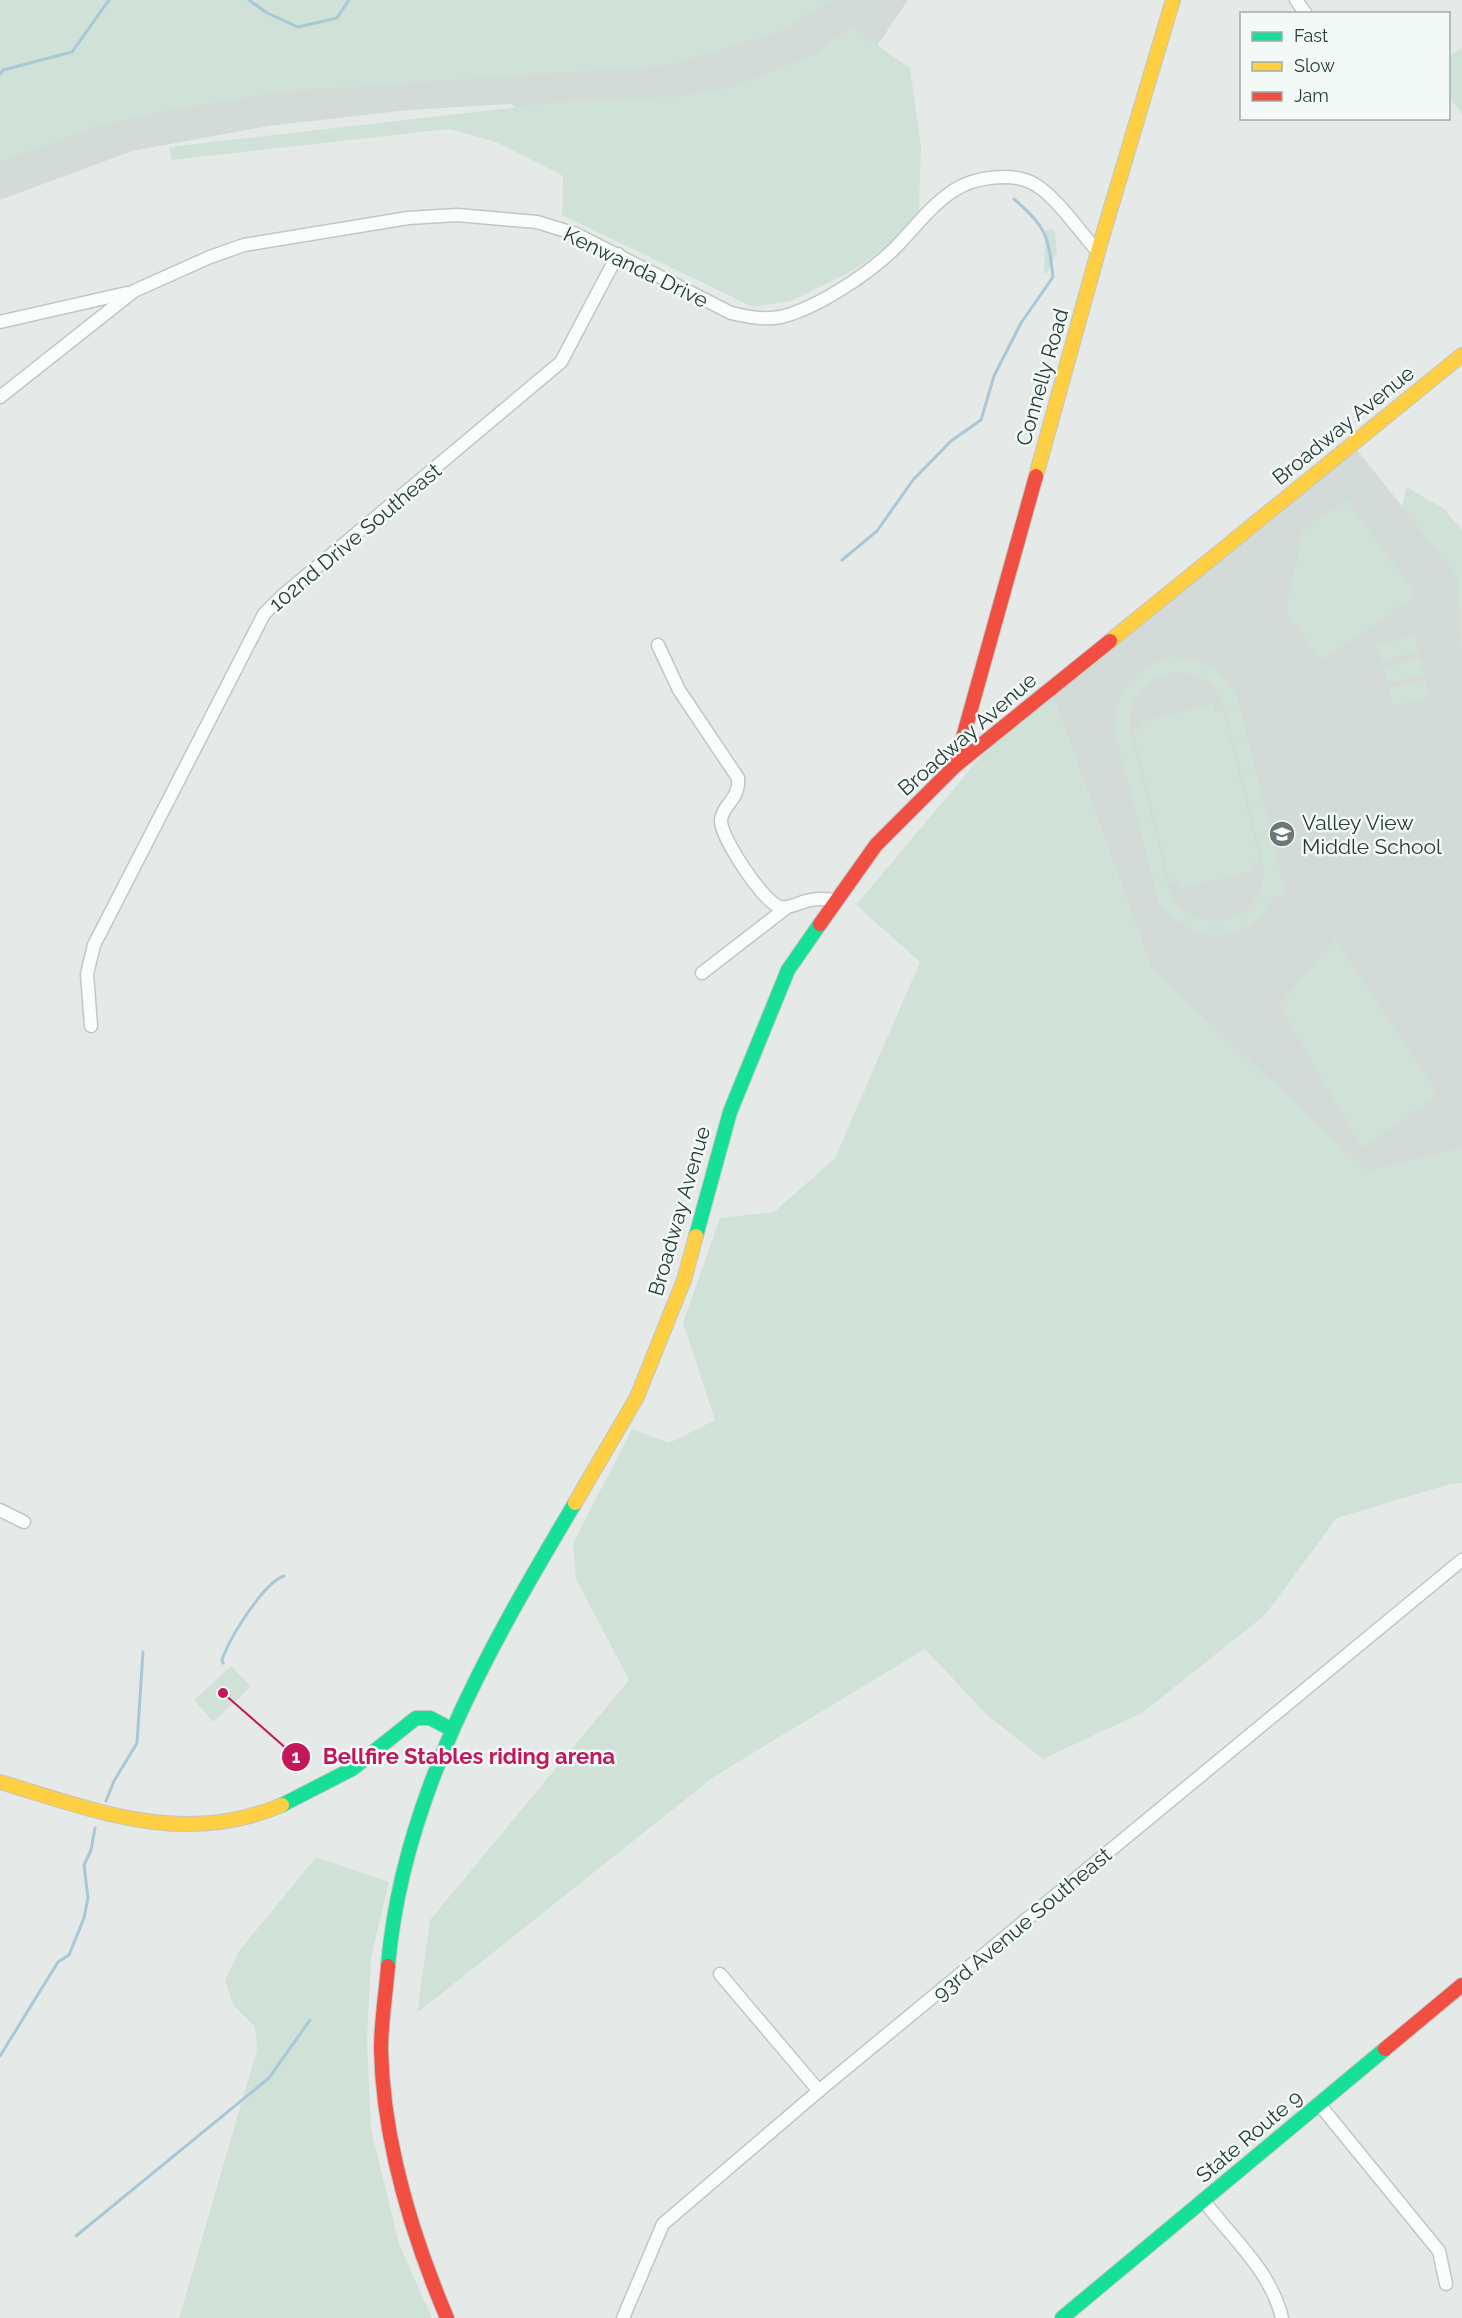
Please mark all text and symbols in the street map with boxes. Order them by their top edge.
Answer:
legend [1240,12,1450,120]
text: Fast [1294,25,1328,46]
text: Slow [1294,55,1335,76]
text: Jam [1294,85,1329,106]
street label: Kenwanda Drive [560,221,712,313]
street label: Connelly Road [1011,306,1073,448]
street label: Broadway Avenue [1267,360,1419,490]
street label: 102nd Drive Southeast [264,458,446,616]
street label: Broadway Avenue [893,667,1041,801]
place label: Valley View Middle School [1302,810,1442,859]
school or university icon: Valley View Middle School [1267,819,1297,849]
street label: Broadway Avenue [643,1123,715,1299]
callout: Bellfire Stables riding arena [281,1737,627,1777]
text: Bellfire Stables riding arena [323,1743,615,1769]
text: 1 [292,1746,301,1767]
street label: 93rd Avenue Southeast [928,1842,1116,2006]
street label: State Route 9 [1191,2084,1307,2188]

